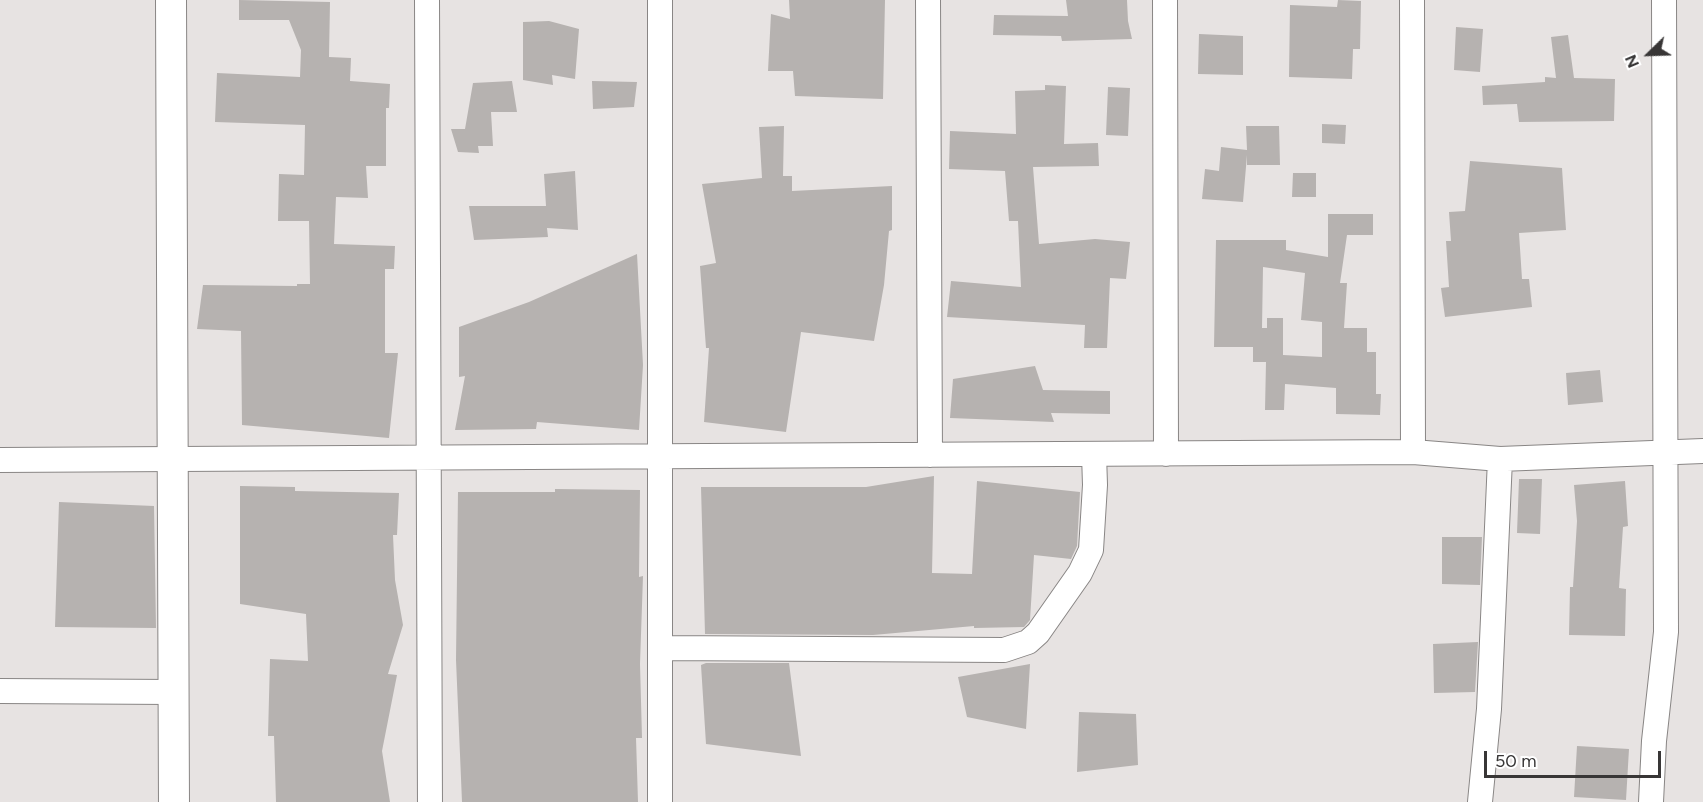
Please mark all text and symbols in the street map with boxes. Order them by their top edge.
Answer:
north arrow [1619,24,1679,84]
text: N [1621,52,1643,71]
scale bar [1487,739,1664,777]
text: 50 m [1495,750,1537,772]

